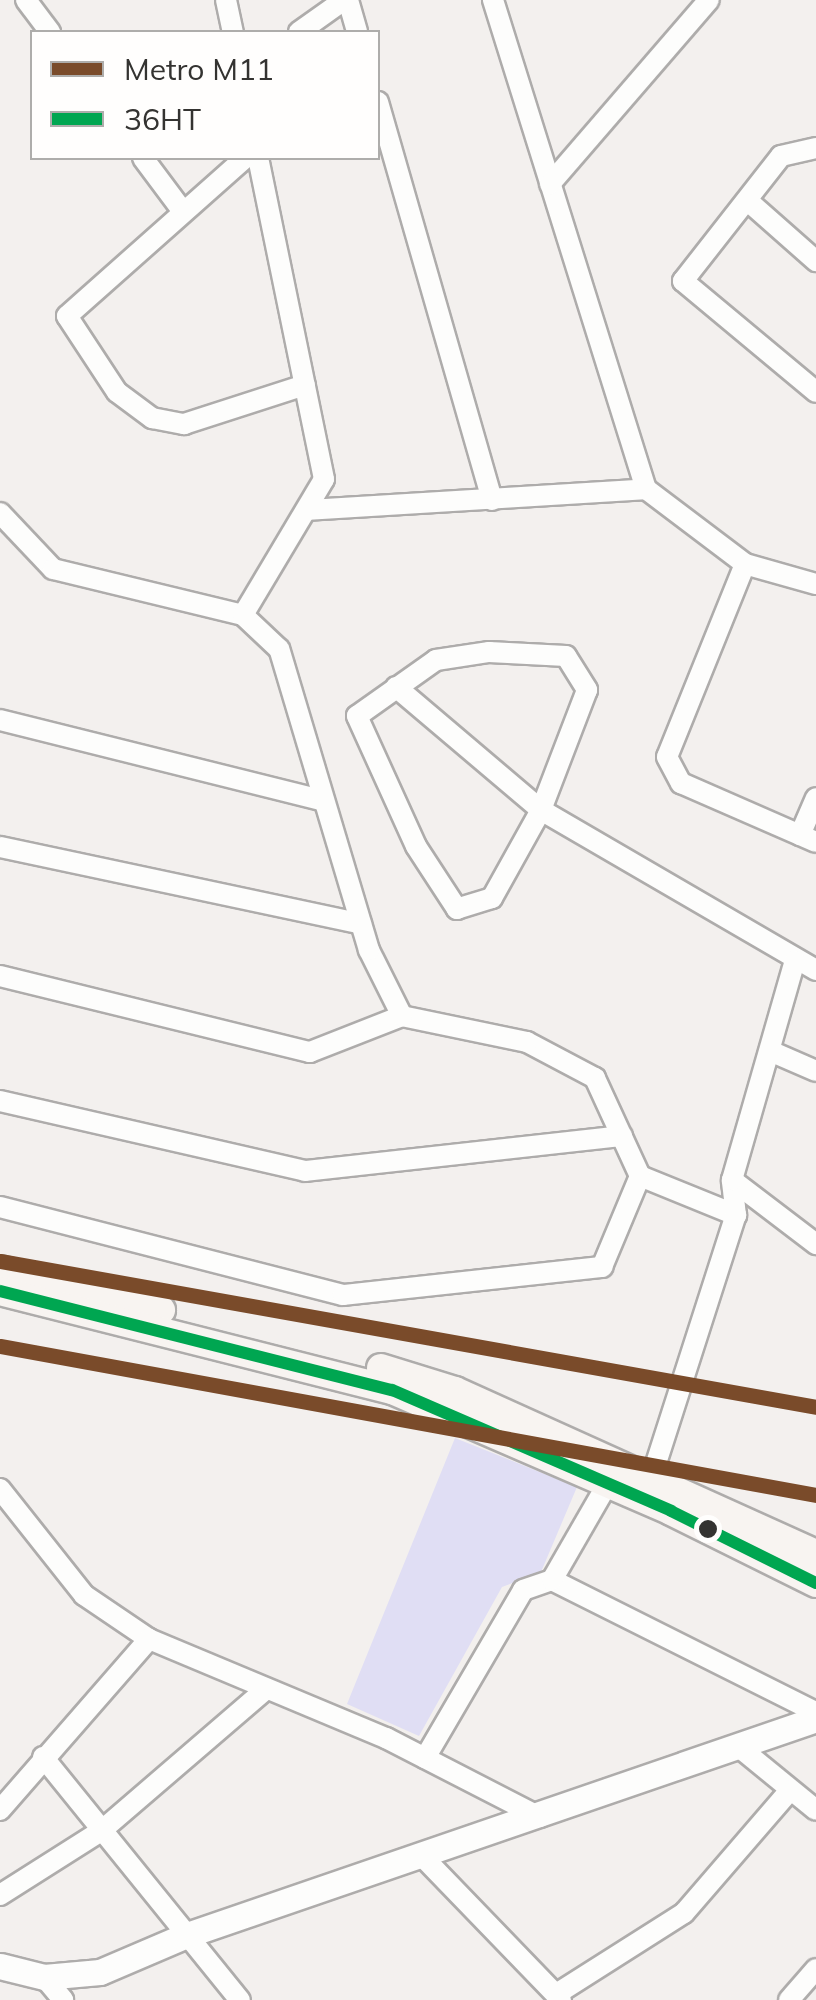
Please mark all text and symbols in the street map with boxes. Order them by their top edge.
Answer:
legend [30,30,380,160]
text: Metro M11 [124,50,274,88]
text: 36HT [124,100,201,138]
unlabelled marker [698,1519,718,1539]

